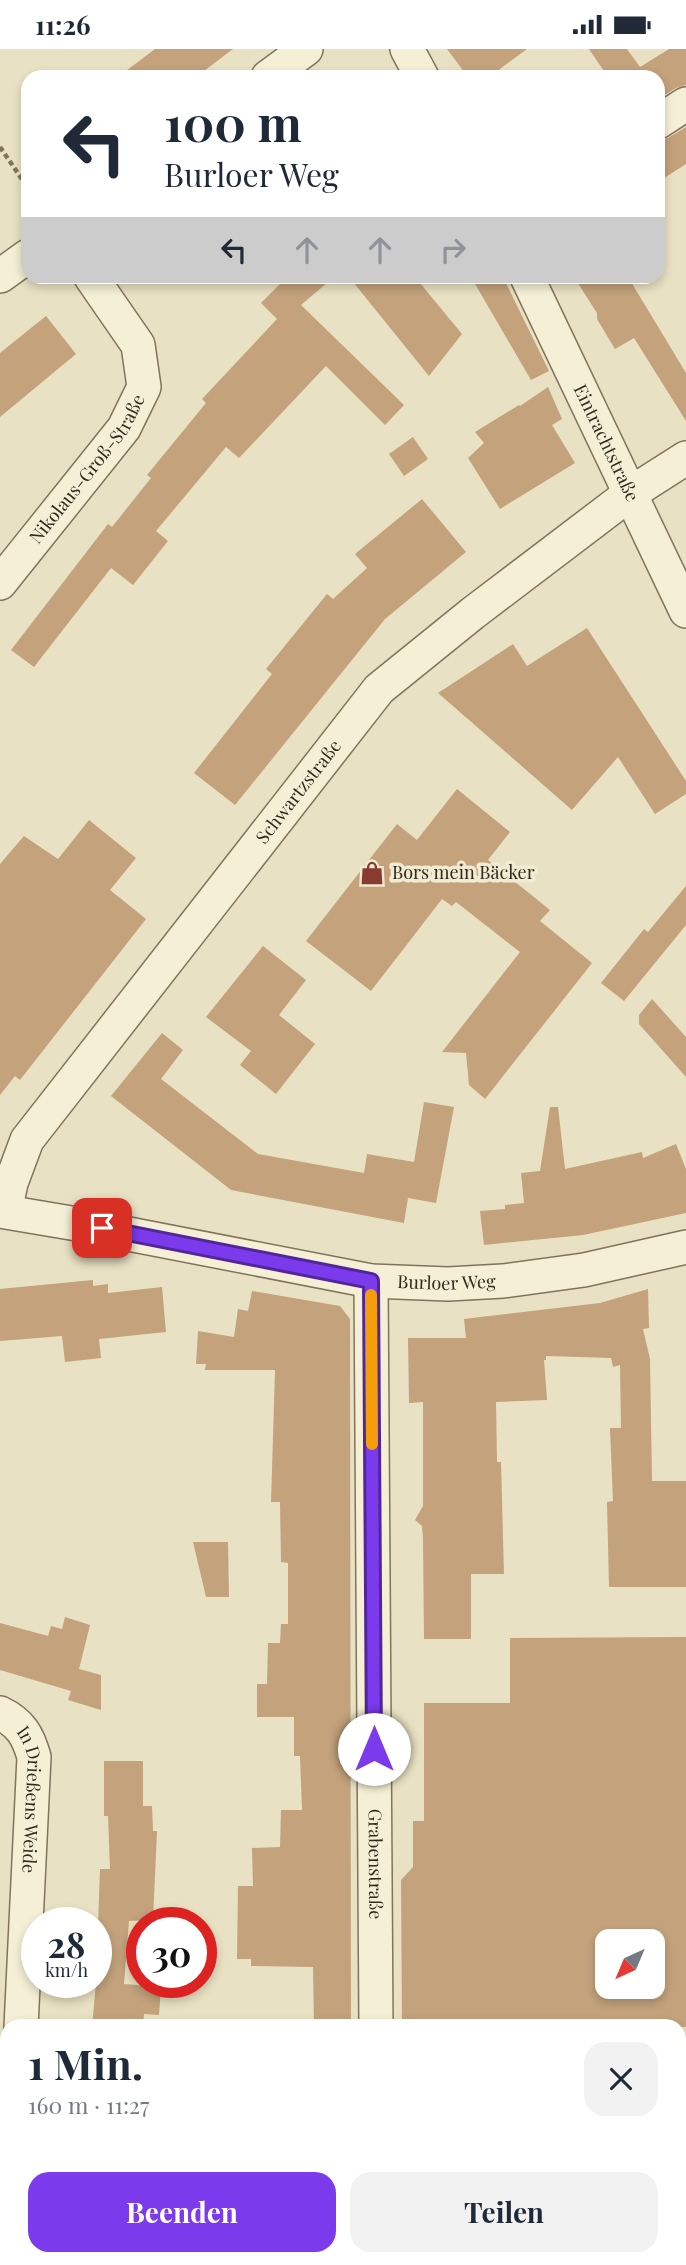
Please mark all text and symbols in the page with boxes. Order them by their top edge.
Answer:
text: 11:26 [35,7,91,42]
text: 100 m [164,89,302,154]
icon: left [49,98,140,189]
text: Burloer Weg [164,152,339,195]
icon: left [215,231,253,269]
icon: ahead [288,231,326,269]
icon: ahead [361,231,399,269]
icon: right [434,231,472,269]
street label: Eintrachtstraße [569,380,645,505]
street label: Nikolaus-Groß-Straße [23,390,150,548]
street label: Schwartzstraße [250,734,346,848]
shop icon: Bors mein Bäcker [358,859,386,887]
place label: Bors mein Bäcker [392,860,535,884]
pin [72,1198,132,1258]
icon: arrive [83,1209,121,1247]
street label: Burloer Weg [397,1268,497,1295]
position arrow [337,1712,411,1786]
street label: In Drießens Weide [12,1721,47,1874]
street label: Grabenstraße [364,1809,388,1919]
speed limit sign: 30 [126,1907,217,1998]
text: 28 [48,1920,85,1967]
north arrow [595,1929,665,1999]
map controls [595,1929,665,1999]
text: km/h [45,1958,88,1982]
text: 1 Min. [28,2035,143,2091]
button: close [584,2042,658,2116]
text: 160 m · 11:27 [28,2089,149,2120]
button: Beenden [28,2172,336,2252]
button: Teilen [350,2172,658,2252]

